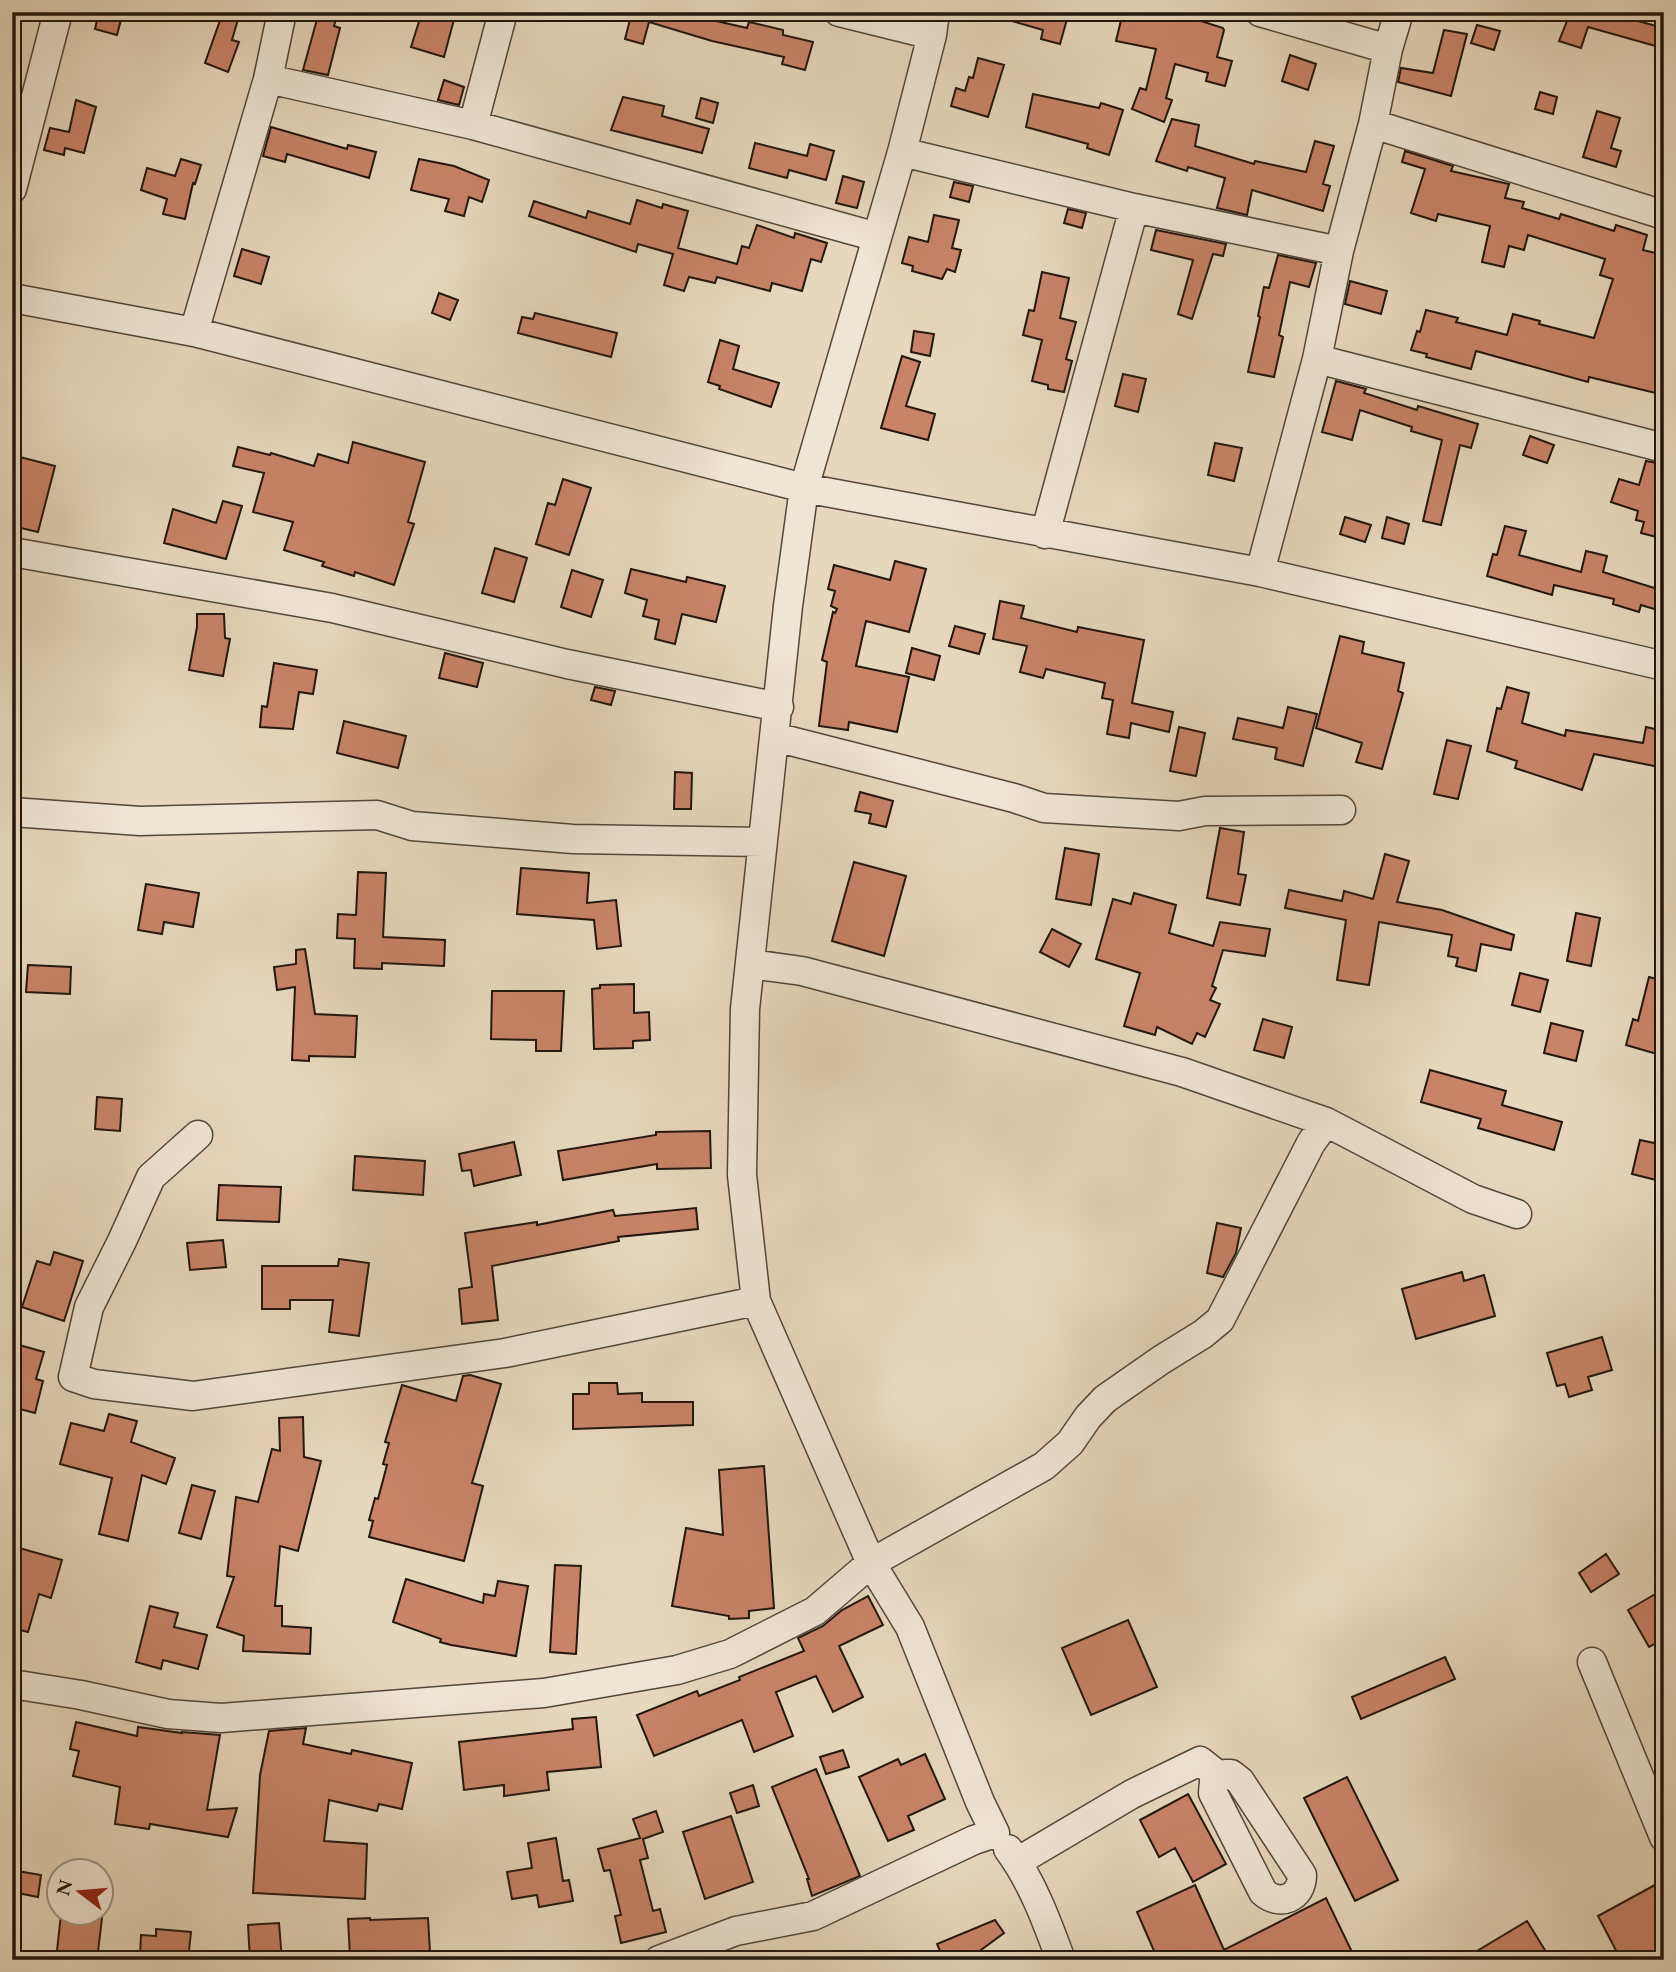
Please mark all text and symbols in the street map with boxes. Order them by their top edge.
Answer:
north arrow [46,1856,116,1926]
text: N [50,1876,78,1898]

